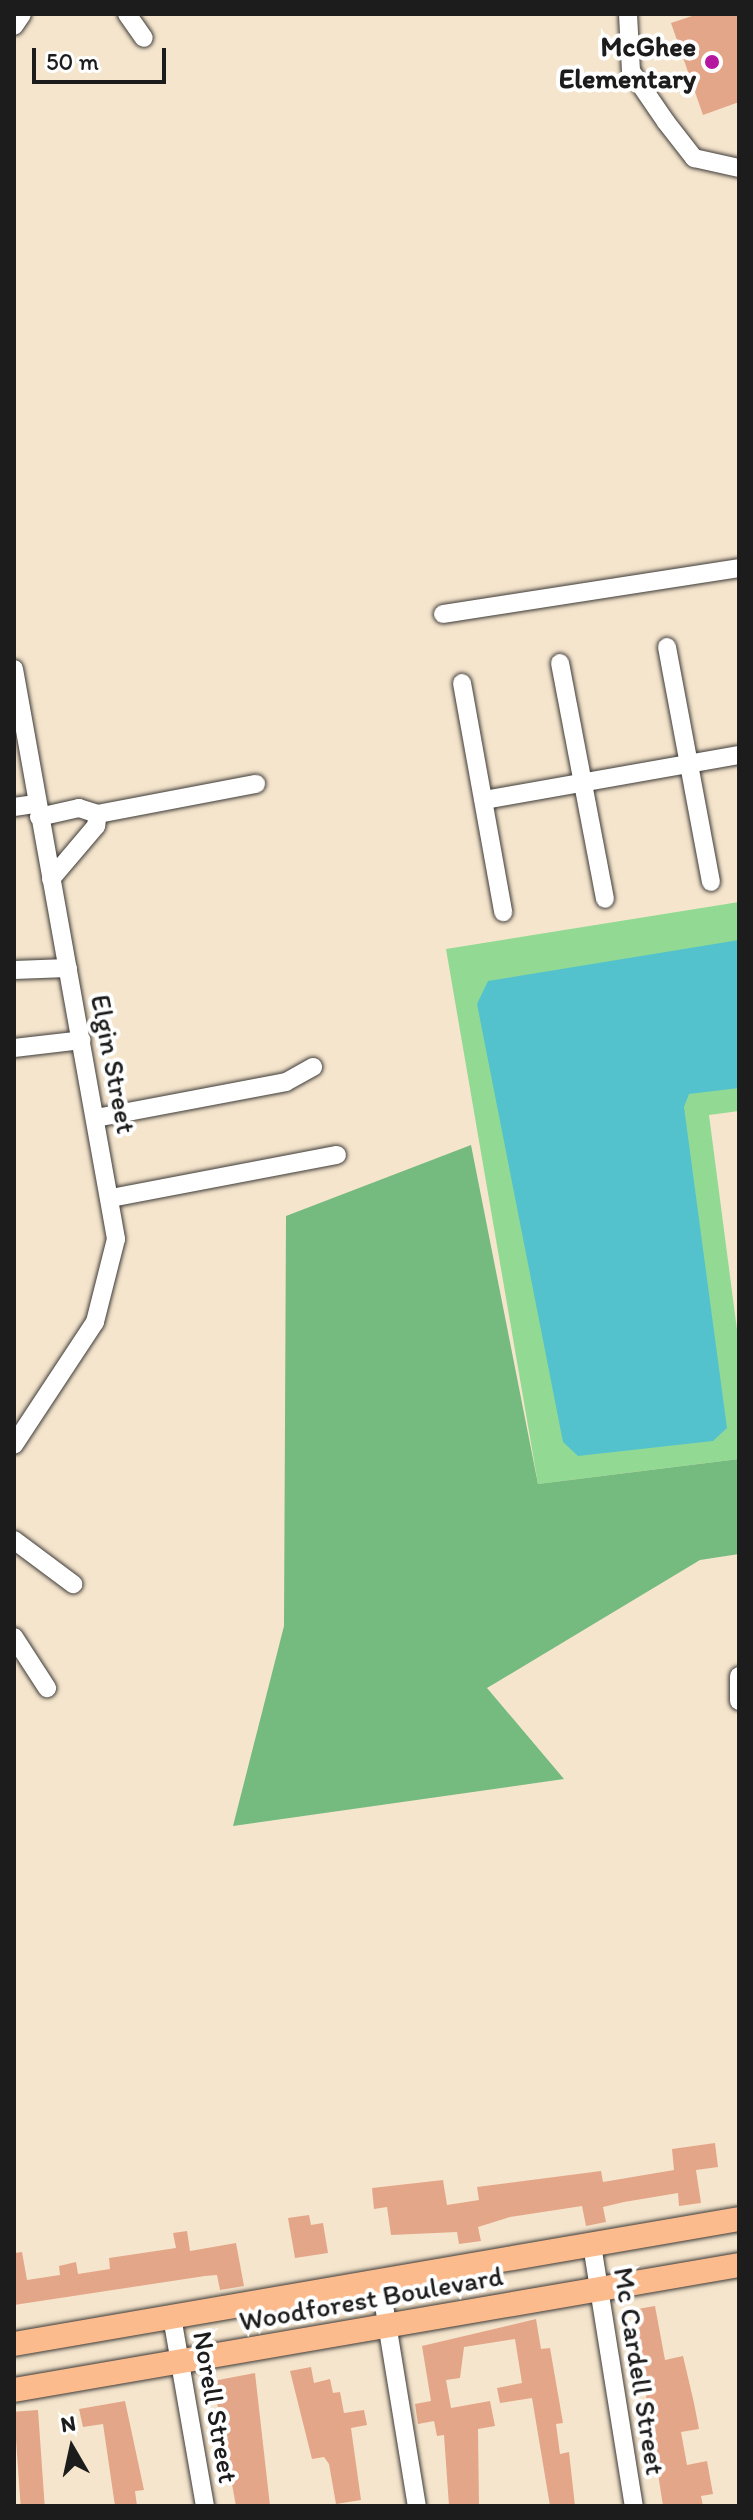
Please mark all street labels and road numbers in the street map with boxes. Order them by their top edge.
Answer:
street label: Elgin Street [84,992,144,1136]
street label: Woodforest Boulevard [236,2258,506,2338]
street label: Mc Cardell Street [607,2265,673,2477]
street label: Norell Street [186,2328,246,2486]

